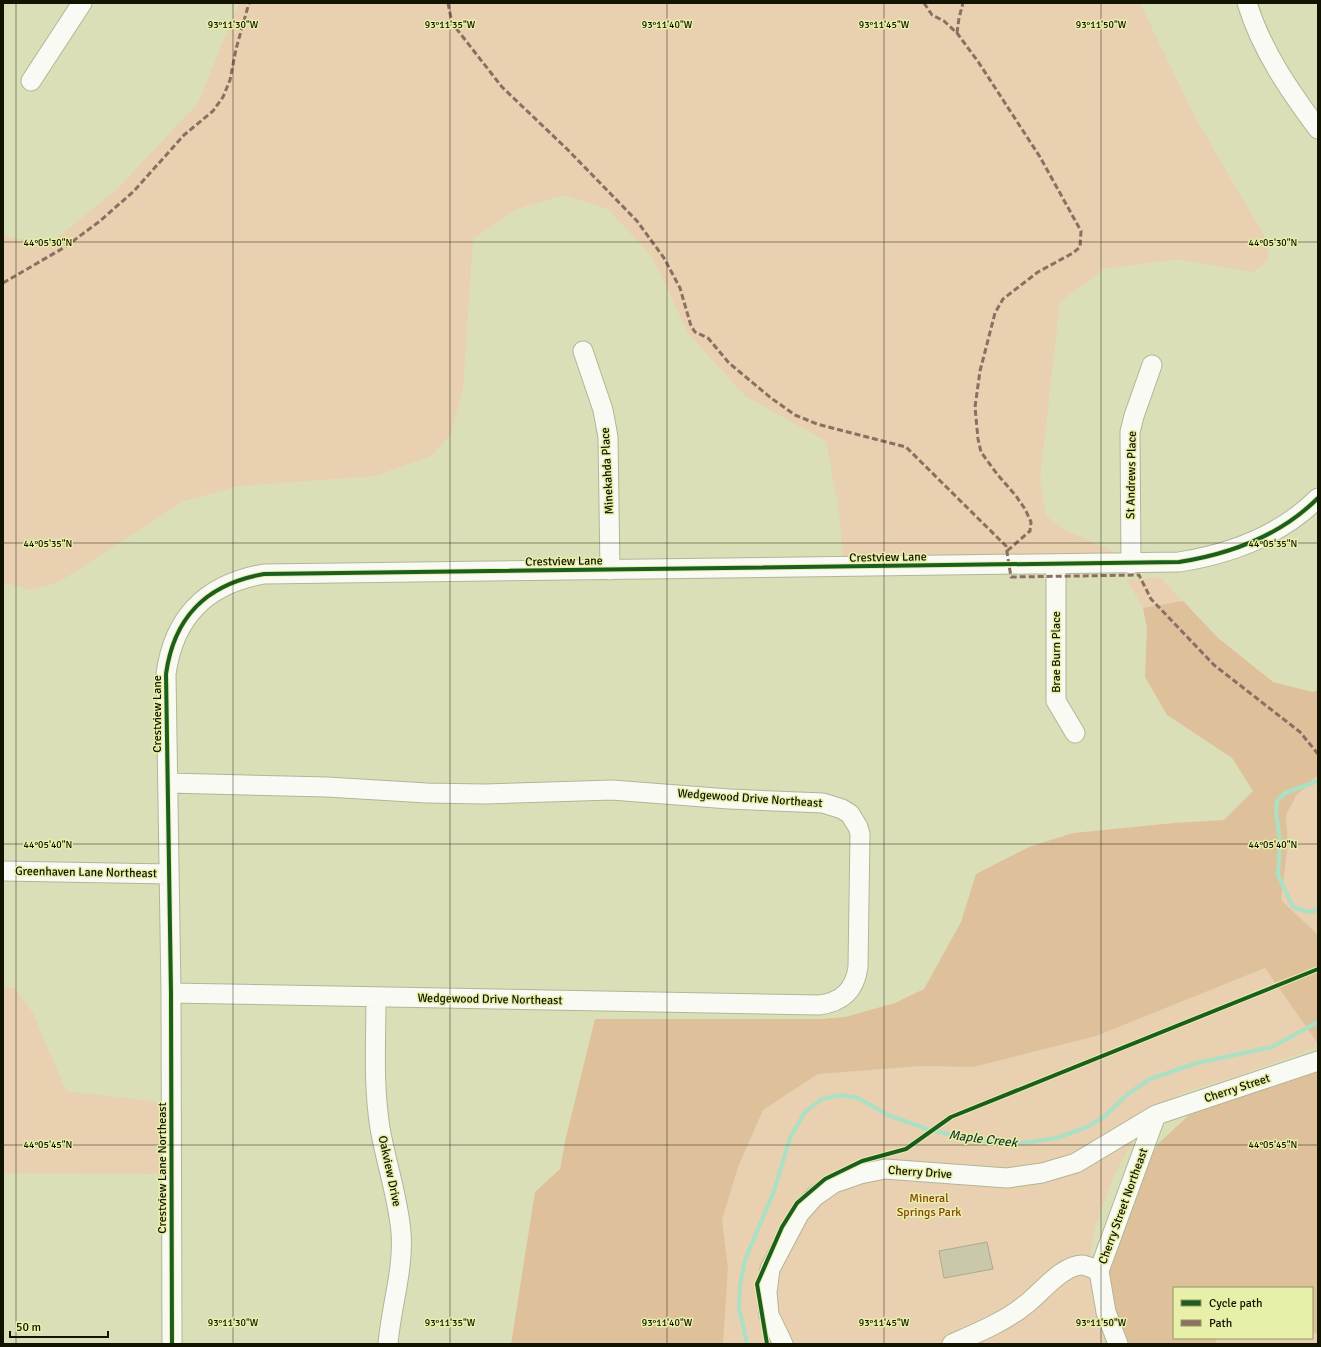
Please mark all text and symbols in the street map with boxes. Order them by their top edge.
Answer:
text: 93°11'30"W [208,19,259,31]
text: 93°11'35"W [425,19,476,31]
text: 93°11'40"W [642,19,693,31]
text: 93°11'45"W [859,19,910,31]
text: 93°11'50"W [1076,19,1127,31]
text: 44°05'30"N [24,237,72,249]
text: 44°05'30"N [1249,237,1297,249]
street label: Minekahda Place [598,427,617,515]
street label: St Andrews Place [1123,431,1140,519]
text: 44°05'35"N [24,538,72,550]
text: 44°05'35"N [1249,538,1297,550]
street label: Crestview Lane [849,549,927,566]
street label: Crestview Lane [525,553,603,570]
street label: Brae Burn Place [1049,611,1064,693]
street label: Crestview Lane [150,675,165,753]
street label: Wedgewood Drive Northeast [677,786,823,811]
text: 44°05'40"N [24,839,72,851]
text: 44°05'40"N [1249,839,1297,851]
street label: Greenhaven Lane Northeast [15,864,157,881]
street label: Wedgewood Drive Northeast [417,991,563,1008]
street label: Cherry Street [1202,1071,1272,1106]
street label: Crestview Lane Northeast [155,1102,170,1234]
water label: Maple Creek [948,1127,1020,1151]
street label: Oakview Drive [375,1134,404,1208]
text: 44°05'45"N [24,1139,72,1151]
text: 44°05'45"N [1249,1139,1297,1151]
street label: Cherry Street Northeast [1095,1146,1151,1266]
street label: Cherry Drive [888,1163,952,1182]
park label: Mineral Springs Park [897,1191,961,1220]
legend [1173,1287,1313,1339]
text: Cycle path [1209,1296,1262,1311]
scale bar [10,1313,108,1339]
text: Path [1209,1316,1232,1331]
text: 93°11'30"W [208,1317,259,1329]
text: 93°11'35"W [425,1317,476,1329]
text: 93°11'40"W [642,1317,693,1329]
text: 93°11'45"W [859,1317,910,1329]
text: 93°11'50"W [1076,1317,1127,1329]
text: 50 m [16,1320,41,1335]

